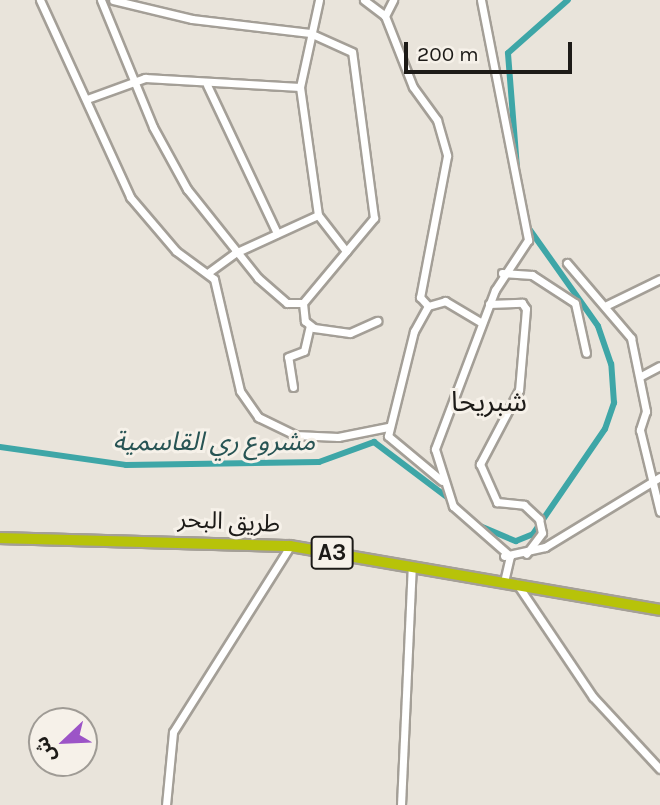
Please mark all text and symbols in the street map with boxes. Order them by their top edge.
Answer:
scale bar [408,28,576,72]
text: 200 m [417,42,479,66]
district label: شبريحا [451,385,527,419]
water label: مشروع ري القاسمية [113,426,315,458]
street label: طريق البحر [177,505,281,539]
road number: A3 [309,534,355,572]
north arrow [28,707,98,777]
text: ش [30,733,61,766]

